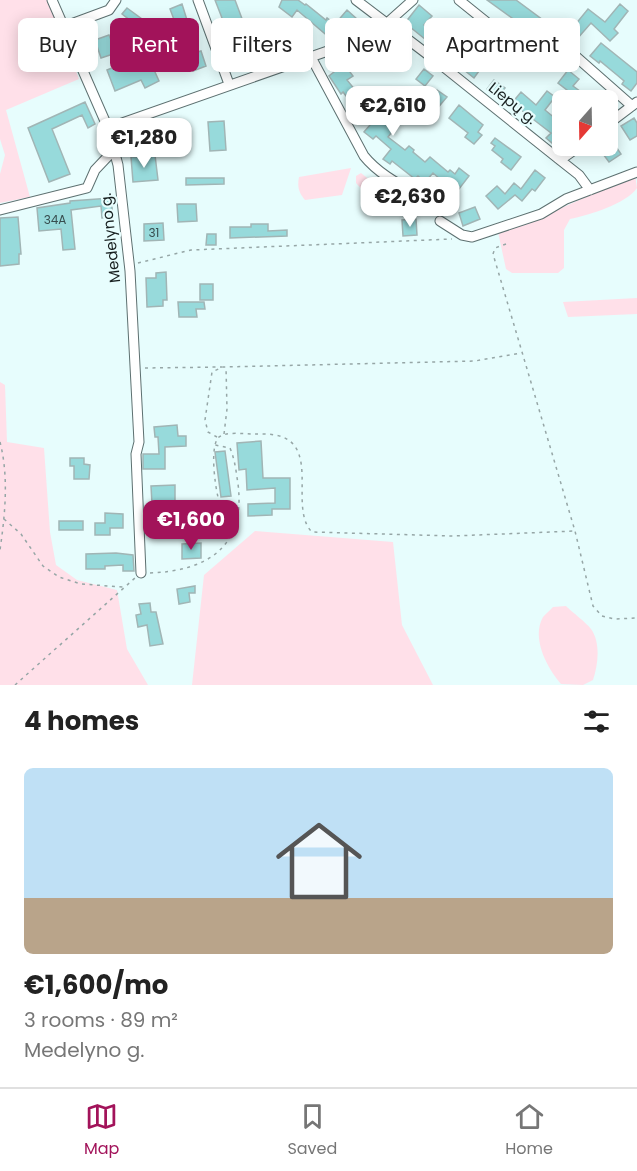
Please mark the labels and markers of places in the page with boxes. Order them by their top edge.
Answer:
pin: €2,610 [344,86,442,137]
pin: €1,280 [95,118,193,169]
pin: €2,630 [361,177,459,228]
pin: €1,600 [142,500,240,551]

